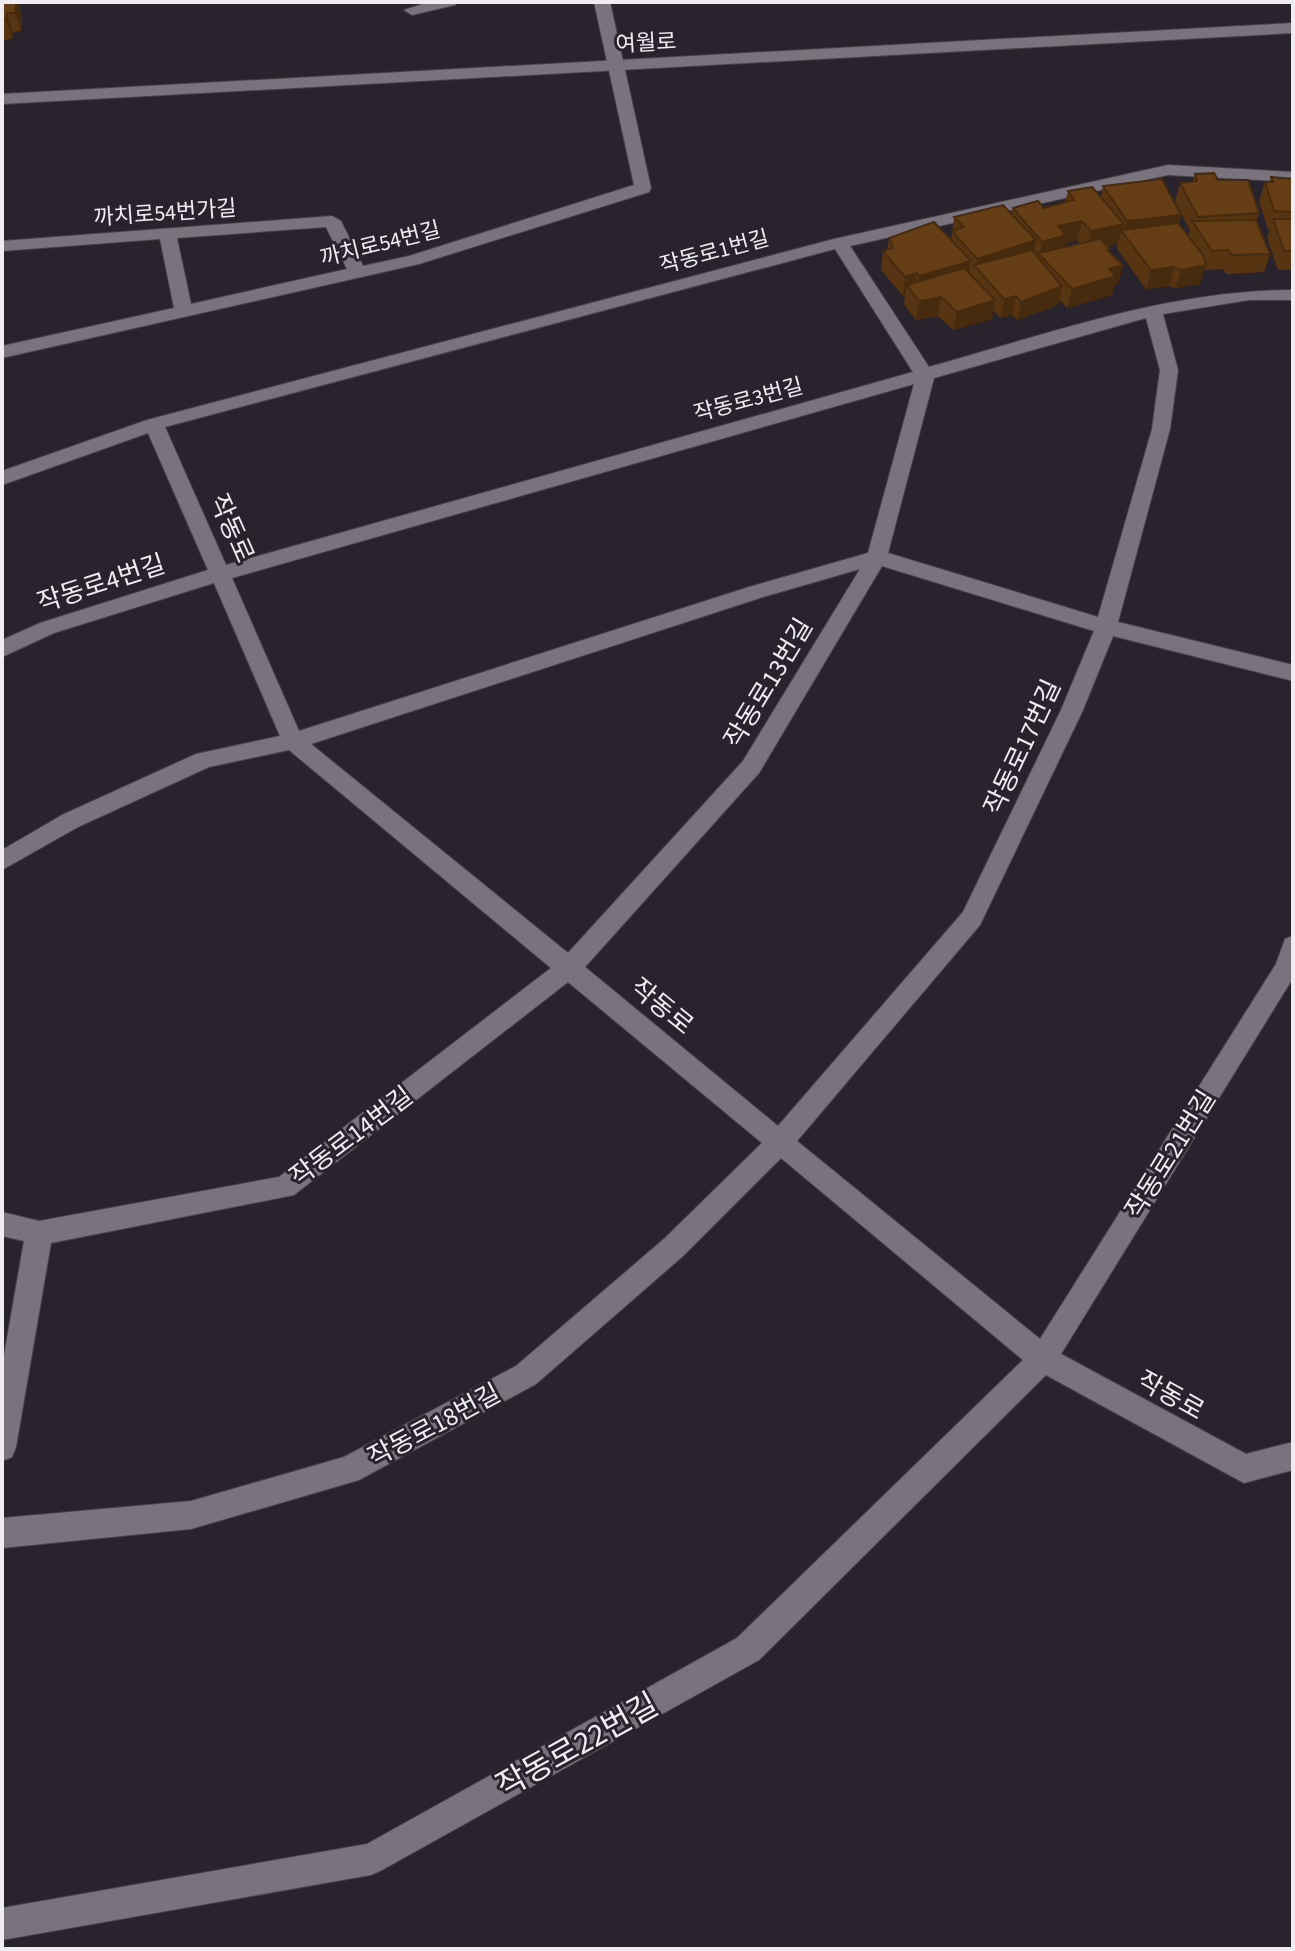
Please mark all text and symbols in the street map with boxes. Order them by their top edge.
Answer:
street label: 여월로 [615,25,677,61]
street label: 까치로54번가길 [92,192,238,234]
street label: 까치로54번길 [317,214,444,274]
street label: 작동로1번길 [656,222,773,282]
street label: 작동로3번길 [690,370,807,430]
street label: 작동로 [200,488,263,569]
street label: 작동로4번길 [32,545,170,622]
street label: 작동로13번길 [715,611,822,755]
street label: 작동로17번길 [975,673,1070,821]
street label: 작동로 [622,969,701,1043]
street label: 작동로14번길 [282,1078,421,1195]
street label: 작동로21번길 [1116,1083,1225,1226]
street label: 작동로 [1130,1362,1211,1429]
street label: 작동로18번길 [361,1375,507,1476]
street label: 작동로22번길 [488,1682,667,1809]

